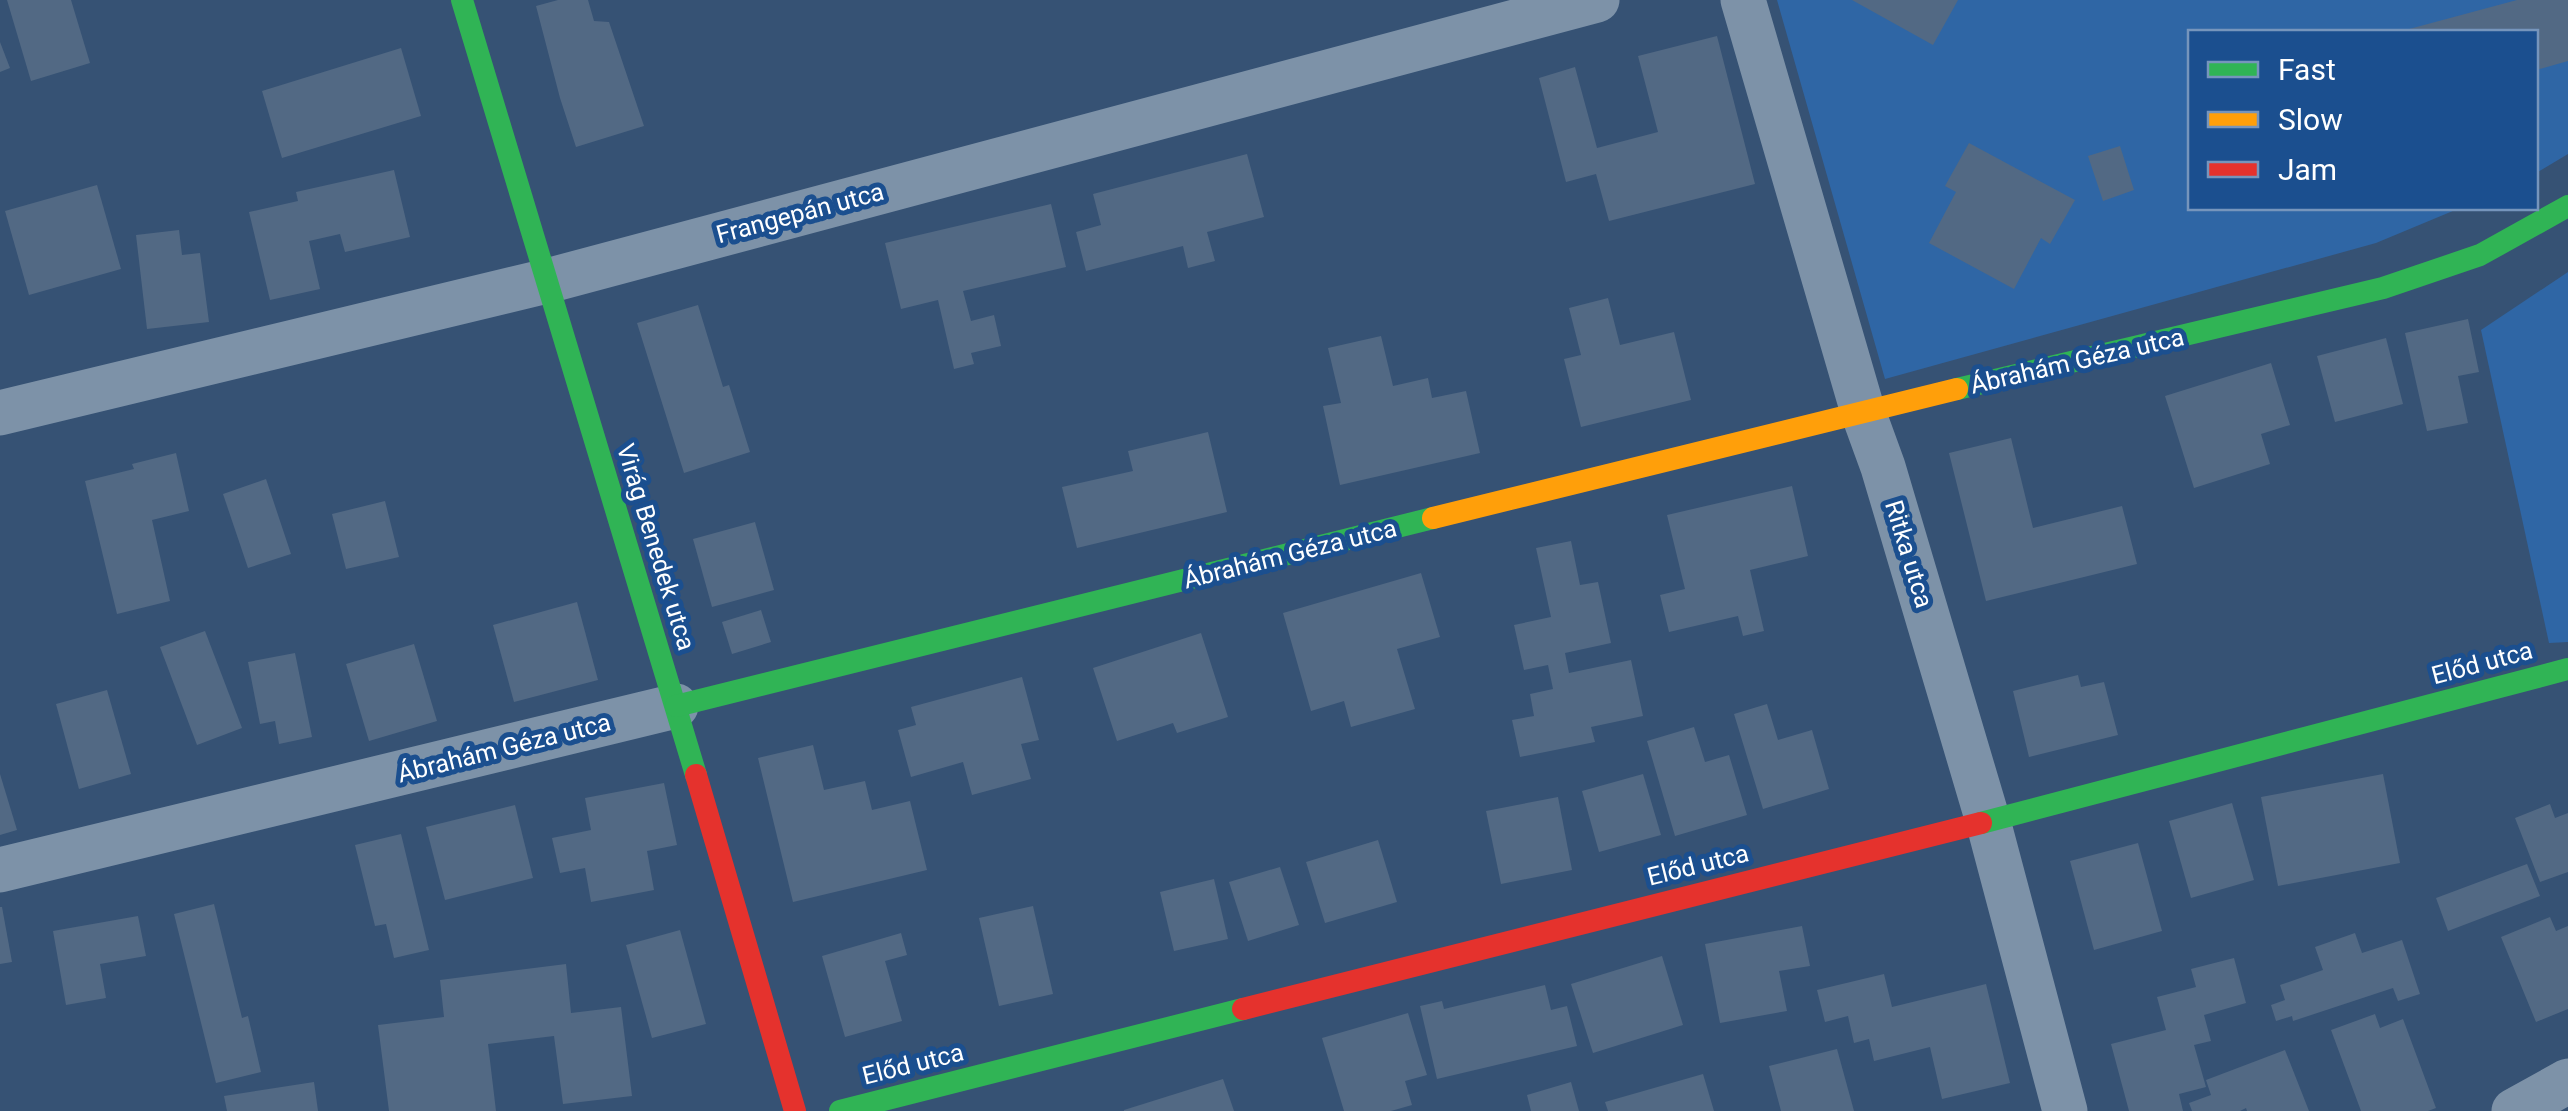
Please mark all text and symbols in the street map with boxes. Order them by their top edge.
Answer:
legend [2188,30,2538,210]
text: Fast [2278,52,2336,87]
text: Slow [2278,102,2343,137]
text: Jam [2278,152,2337,187]
street label: Frangepán utca [713,177,887,249]
street label: Ábrahám Géza utca [1967,321,2187,400]
street label: Virág Benedek utca [611,440,701,654]
street label: Ritka utca [1879,497,1939,611]
street label: Ábrahám Géza utca [1180,513,1400,595]
street label: Előd utca [2428,636,2536,690]
street label: Ábrahám Géza utca [394,707,614,789]
street label: Előd utca [1644,838,1752,892]
street label: Előd utca [859,1037,967,1091]

